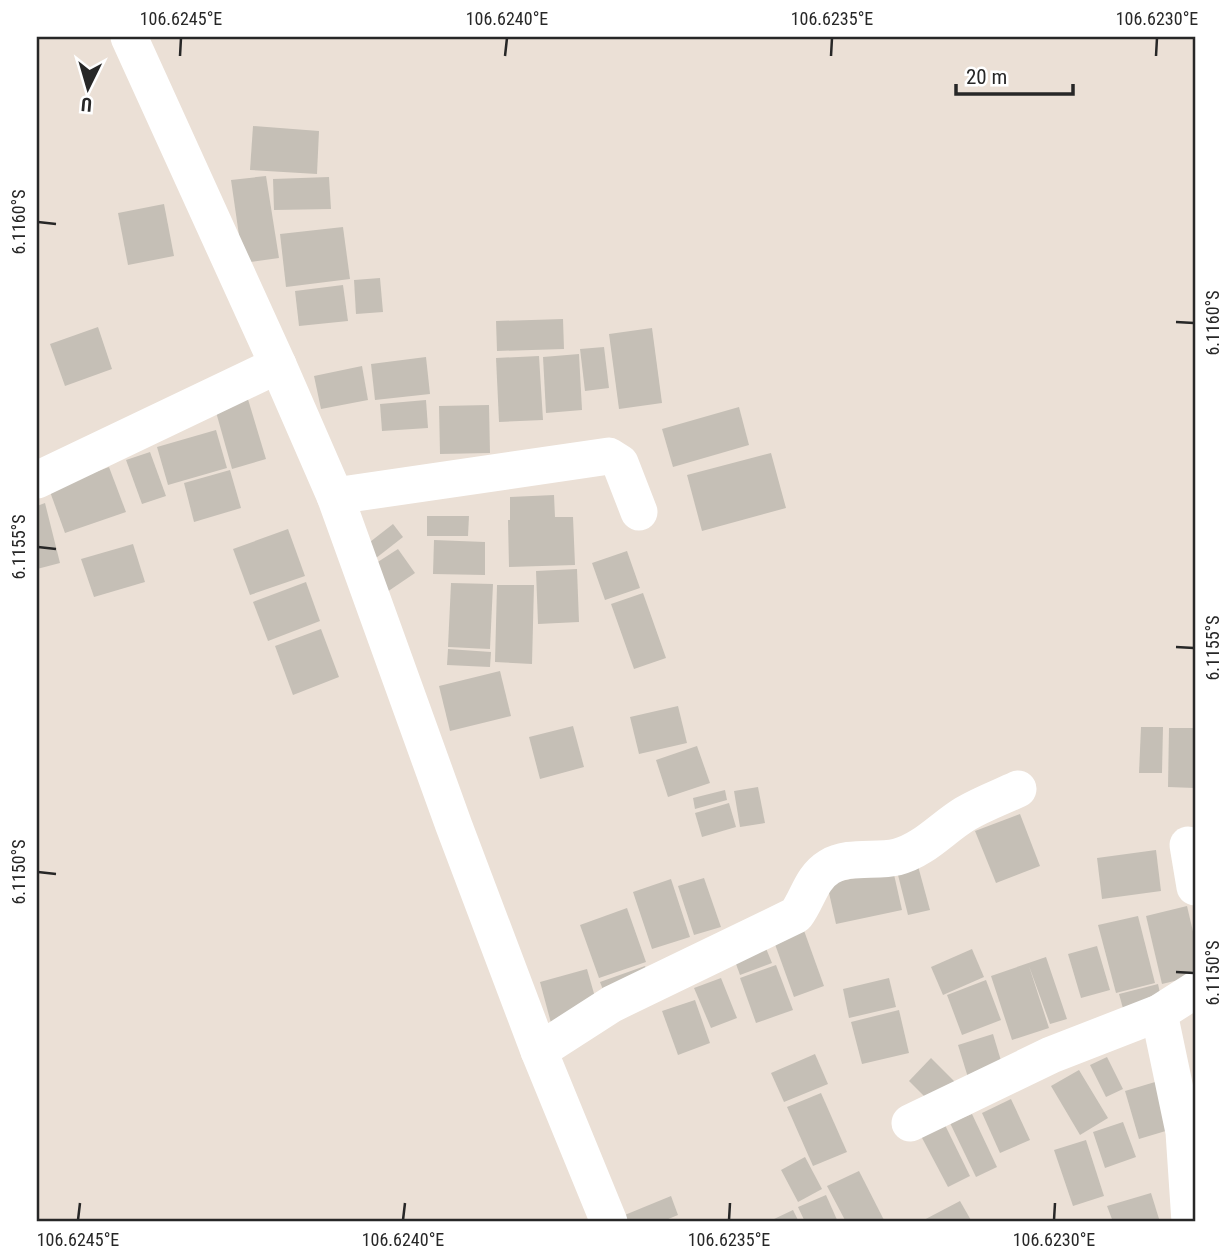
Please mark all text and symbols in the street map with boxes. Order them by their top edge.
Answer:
text: 106.6245°E [140,8,222,29]
text: 106.6240°E [466,8,548,29]
text: 106.6235°E [791,8,873,29]
text: 106.6230°E [1116,8,1198,29]
north arrow [52,52,122,122]
scale bar [956,52,1073,96]
text: 20 m [966,65,1007,89]
text: U [80,93,93,116]
text: 6.1160°S [8,189,29,255]
text: 6.1160°S [1202,290,1223,356]
text: 6.1155°S [8,514,29,580]
text: 6.1155°S [1202,615,1223,681]
text: 6.1150°S [8,839,29,905]
text: 6.1150°S [1202,940,1223,1006]
text: 106.6245°E [37,1229,119,1250]
text: 106.6240°E [362,1229,444,1250]
text: 106.6235°E [688,1229,770,1250]
text: 106.6230°E [1013,1229,1095,1250]

